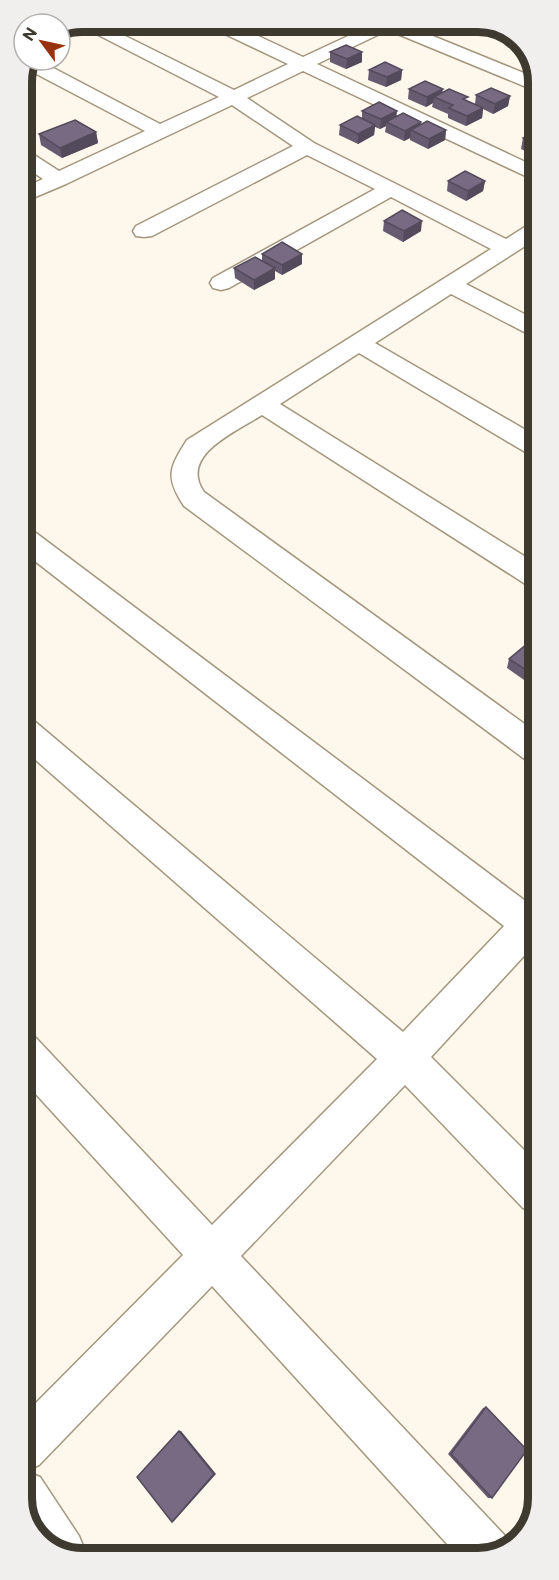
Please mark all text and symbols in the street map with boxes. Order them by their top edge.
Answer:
north arrow [12,12,72,72]
text: N [18,23,40,44]

